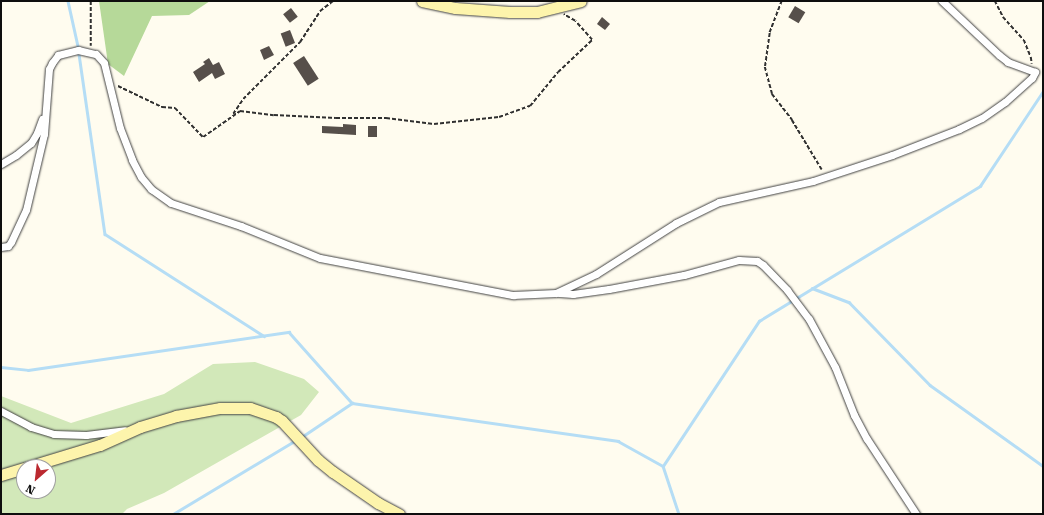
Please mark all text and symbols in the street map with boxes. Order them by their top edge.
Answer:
north arrow [16,459,56,499]
text: N [24,481,37,497]

